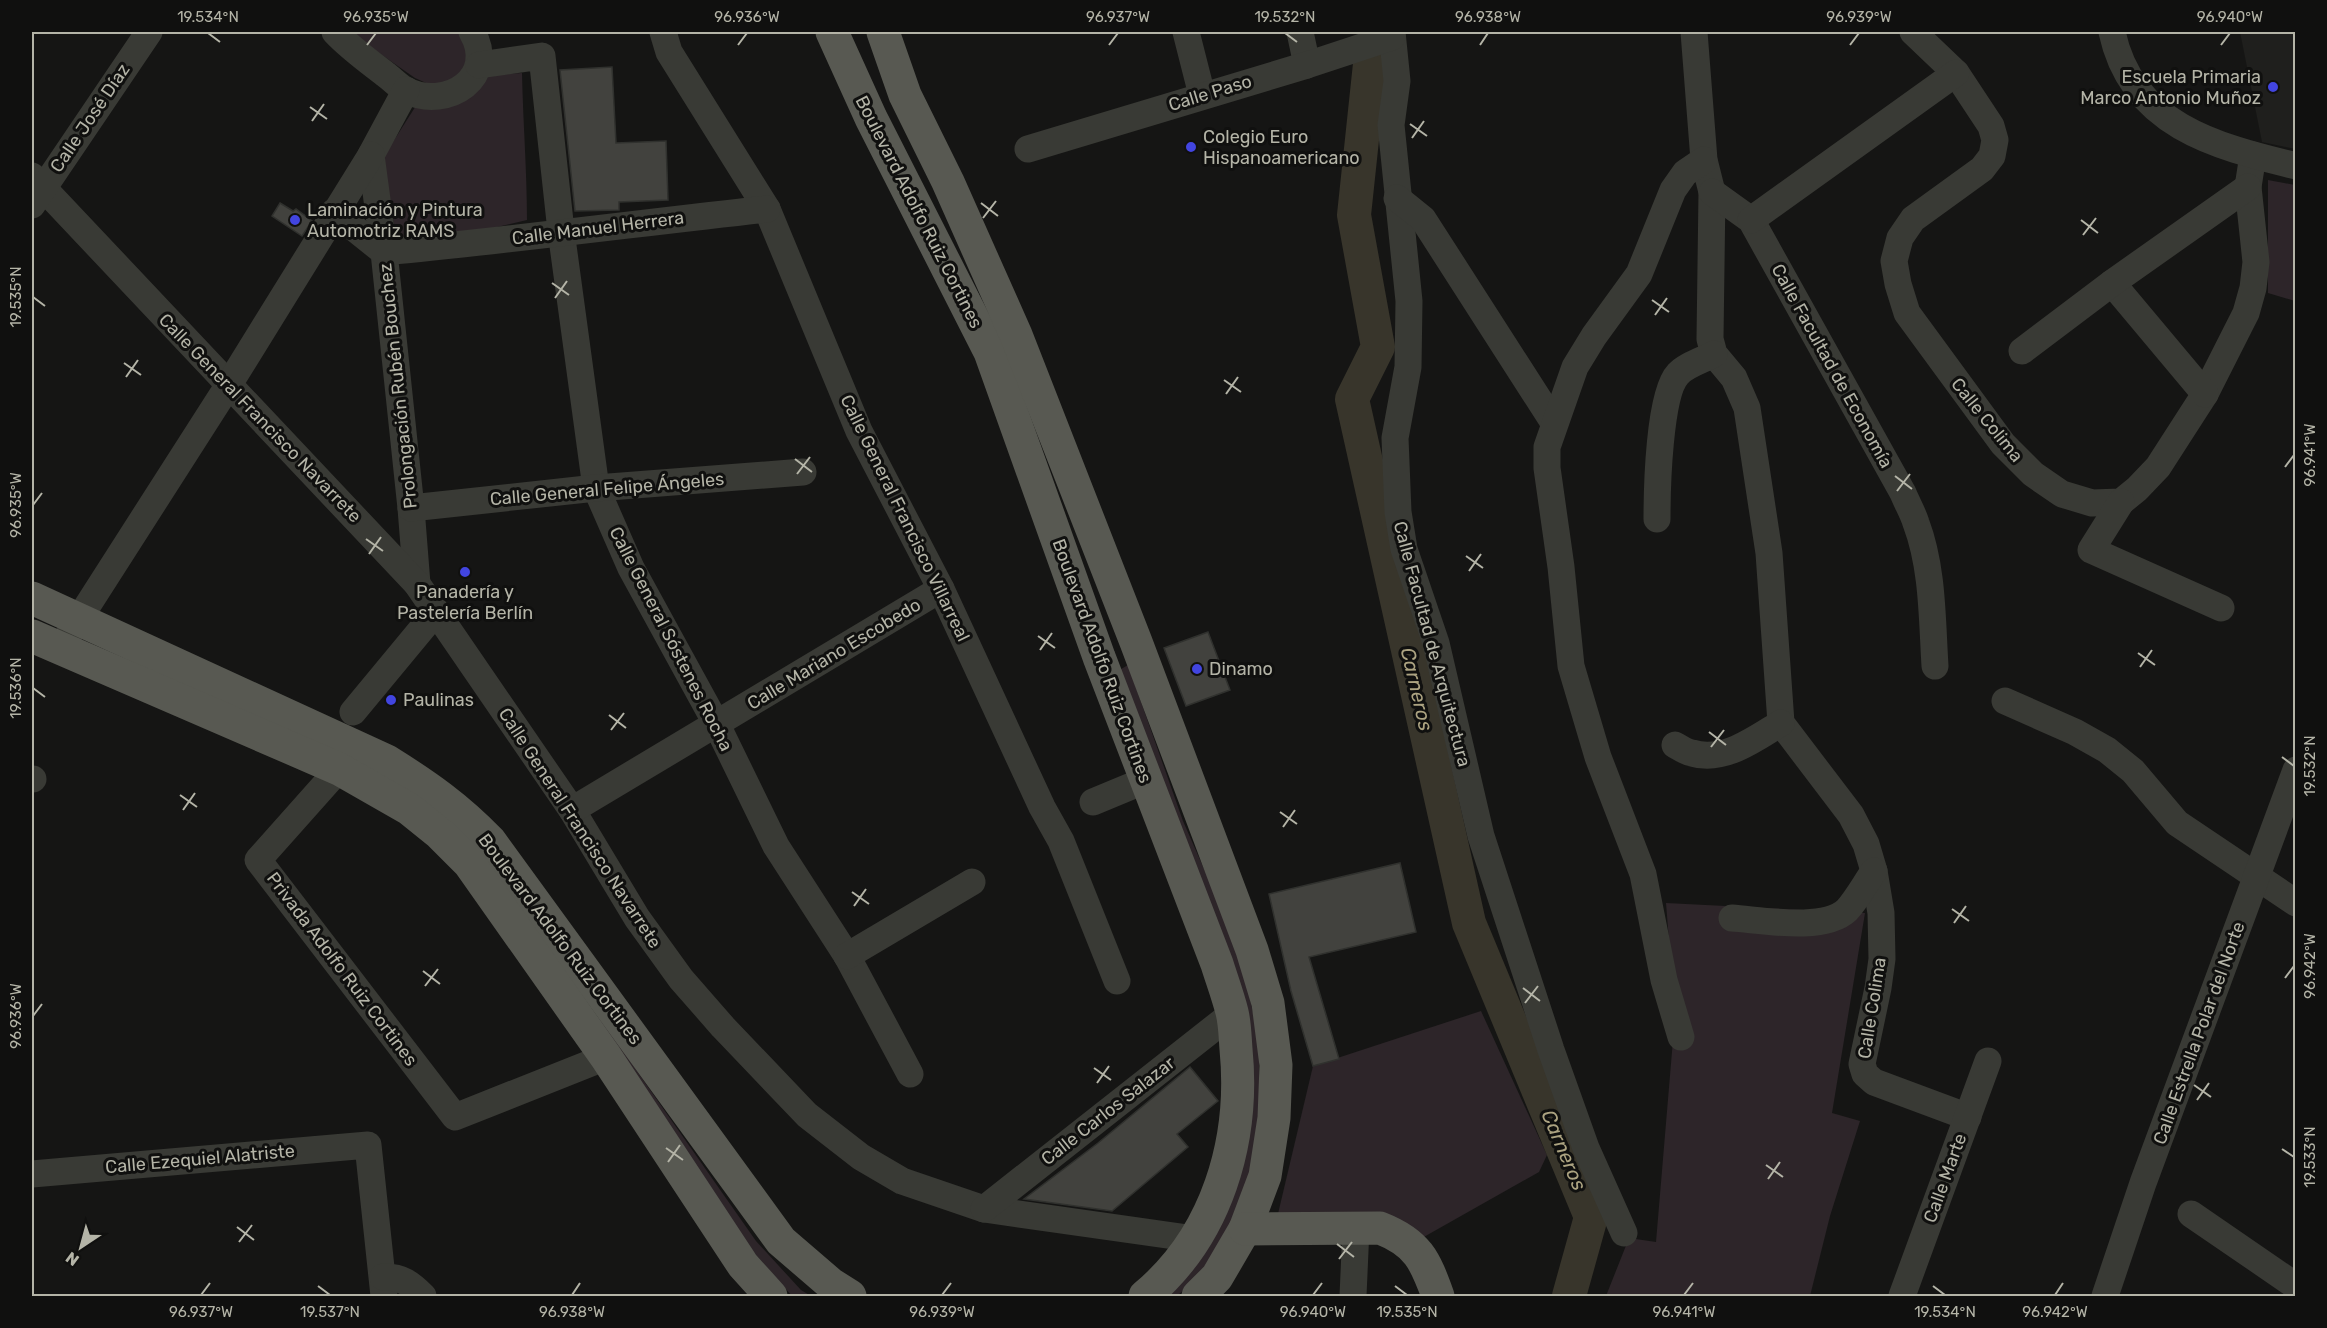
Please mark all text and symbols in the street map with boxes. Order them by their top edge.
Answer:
text: 19.534°N [177,8,239,26]
text: 96.935°W [343,8,409,26]
text: 96.936°W [714,8,780,26]
text: 96.937°W [1086,8,1150,26]
text: 19.532°N [1254,8,1316,26]
text: 96.938°W [1455,8,1521,26]
text: 96.939°W [1826,8,1892,26]
text: 96.940°W [2197,8,2263,26]
street label: Calle José Díaz [46,59,134,177]
place label: Escuela Primaria Marco Antonio Muñoz [2080,66,2261,109]
street label: Calle Paso [1166,70,1254,116]
marker: Escuela Primaria Marco Antonio Muñoz [2266,80,2280,94]
street label: Boulevard Adolfo Ruiz Cortines [851,92,987,332]
place label: Colegio Euro Hispanoamericano [1203,126,1360,169]
marker: Colegio Euro Hispanoamericano [1184,140,1198,154]
place label: Laminación y Pintura Automotriz RAMS [307,199,483,242]
street label: Calle Manuel Herrera [511,207,685,249]
marker: Laminación y Pintura Automotriz RAMS [288,213,302,227]
street label: Calle Facultad de Economía [1767,260,1897,472]
street label: Prolongación Rubén Bouchez [374,262,422,510]
text: 19.535°N [7,266,25,328]
street label: Calle General Francisco Navarrete [154,309,366,527]
street label: Calle Colima [1946,373,2028,467]
street label: Calle General Francisco Villarreal [835,391,975,645]
text: 96.941°W [2301,424,2319,486]
street label: Calle General Felipe Ángeles [489,468,725,510]
text: 96.935°W [7,472,25,538]
street label: Calle Facultad de Arquitectura [1389,519,1475,769]
street label: Calle General Sóstenes Rocha [605,523,737,755]
street label: Boulevard Adolfo Ruiz Cortines [1047,536,1157,786]
marker: Panadería y Pastelería Berlín [458,565,472,579]
place label: Panadería y Pastelería Berlín [397,581,533,624]
street label: Calle Mariano Escobedo [743,593,925,715]
water label: Carneros [1396,645,1438,733]
text: 19.536°N [7,657,25,719]
place label: Dinamo [1209,658,1273,680]
marker: Dinamo [1190,662,1204,676]
place label: Paulinas [403,689,474,711]
marker: Paulinas [384,693,398,707]
street label: Calle General Francisco Navarrete [494,704,666,952]
text: 19.532°N [2301,735,2319,797]
street label: Boulevard Adolfo Ruiz Cortines [473,829,647,1049]
street label: Privada Adolfo Ruiz Cortines [262,868,422,1070]
street label: Calle Estrella Polar del Norte [2148,919,2250,1147]
text: 96.942°W [2301,933,2319,999]
street label: Calle Colima [1853,956,1891,1060]
text: 96.936°W [7,983,25,1049]
street label: Calle Carlos Salazar [1037,1052,1179,1170]
water label: Carneros [1536,1106,1592,1194]
text: 19.533°N [2301,1126,2319,1188]
street label: Calle Marte [1919,1130,1971,1226]
street label: Calle Ezequiel Alatriste [104,1140,296,1178]
north arrow [51,1217,111,1277]
text: N [62,1248,83,1270]
text: 96.937°W [169,1303,233,1321]
text: 19.537°N [300,1303,360,1321]
text: 96.938°W [539,1303,605,1321]
text: 96.939°W [909,1303,975,1321]
text: 96.940°W [1280,1303,1346,1321]
text: 19.535°N [1376,1303,1438,1321]
text: 96.941°W [1653,1303,1715,1321]
text: 19.534°N [1914,1303,1976,1321]
text: 96.942°W [2022,1303,2088,1321]

